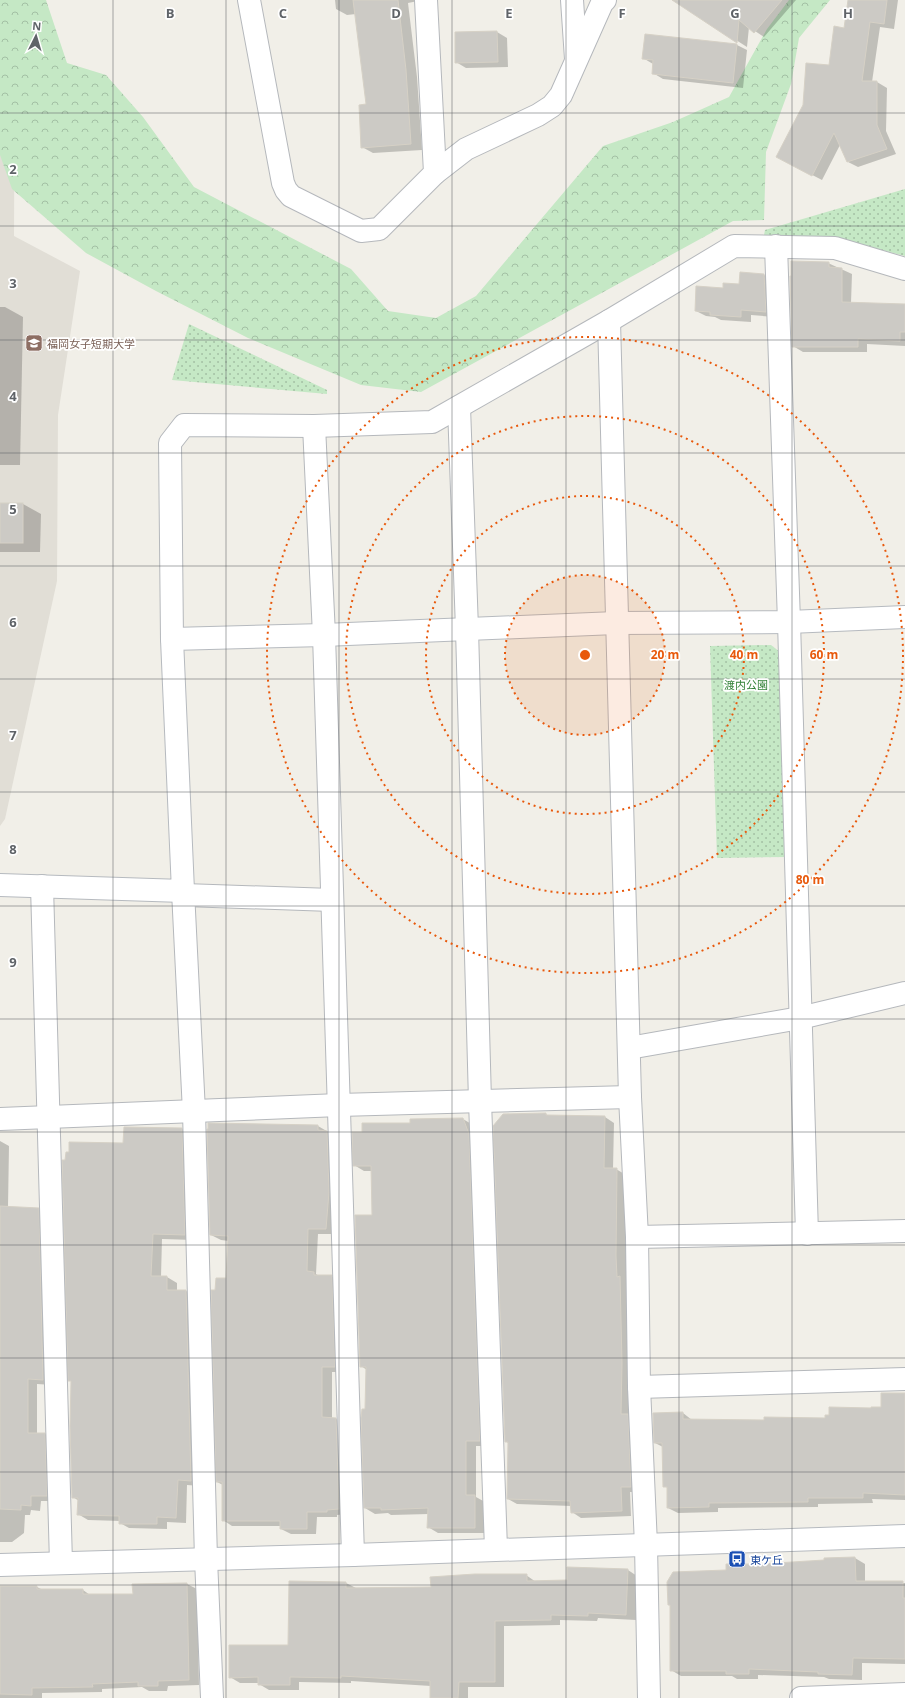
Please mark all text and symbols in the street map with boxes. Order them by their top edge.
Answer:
text: B [166,4,175,22]
text: C [279,4,287,22]
text: D [391,4,401,22]
text: E [505,4,513,22]
text: F [618,4,626,22]
text: G [730,4,740,22]
text: H [843,4,853,22]
north arrow [16,16,56,56]
text: N [32,18,42,33]
text: 2 [9,160,17,178]
text: 3 [9,274,17,292]
school or university icon: 福岡女子短期大学 [24,333,44,353]
place label: 福岡女子短期大学 [47,336,135,351]
text: 4 [9,387,17,405]
text: 5 [9,500,17,518]
text: 6 [9,613,17,631]
text: 20 m [651,646,679,663]
text: 40 m [730,646,758,663]
text: 60 m [810,646,838,663]
centre of rings [578,648,592,662]
park label: 渡内公園 [724,677,768,692]
text: 7 [9,726,17,744]
text: 8 [9,840,17,858]
text: 80 m [796,871,824,888]
text: 9 [9,953,17,971]
bus stop icon: 東ケ丘 [727,1549,747,1569]
place label: 東ケ丘 [750,1552,783,1567]

